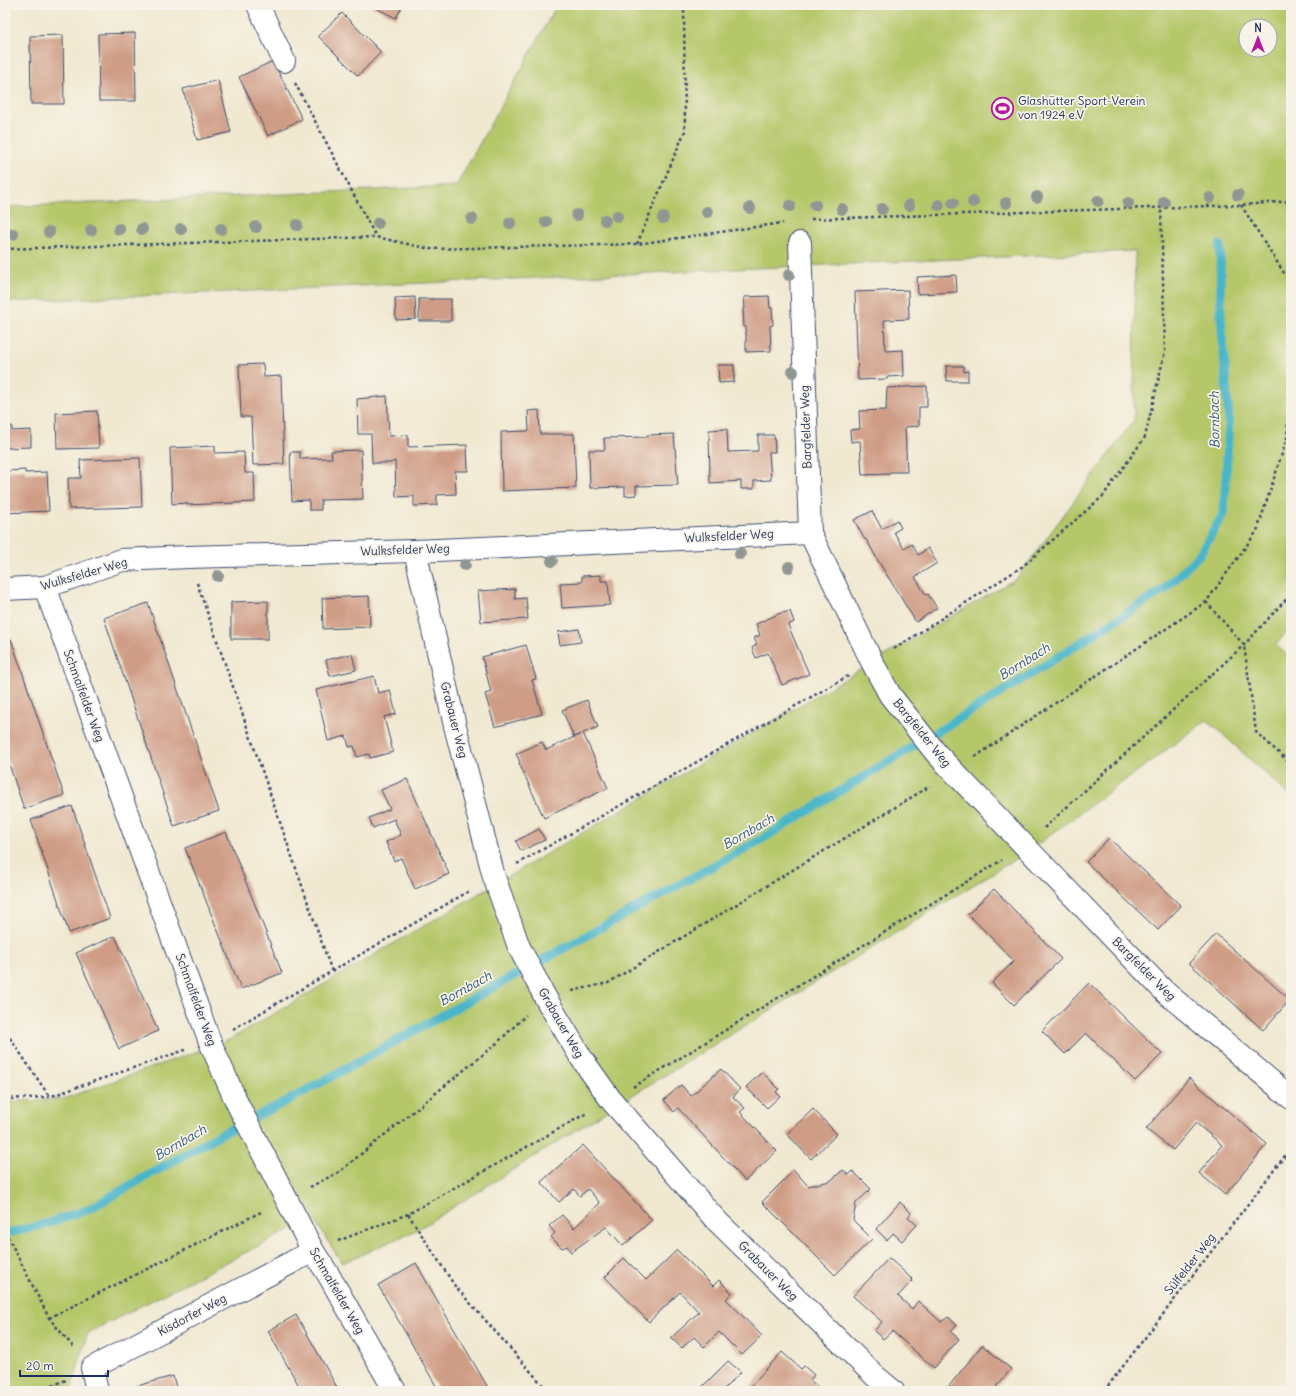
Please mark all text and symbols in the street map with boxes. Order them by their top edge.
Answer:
north arrow [1238,18,1278,58]
text: N [1254,21,1262,35]
place label: Glashütter Sport-Verein von 1924 e.V [1018,93,1146,122]
sports icon: Glashütter Sport-Verein von 1924 e.V [990,95,1016,121]
street label: Bargfelder Weg [797,385,814,469]
water label: Bornbach [1205,391,1223,449]
street label: Wulksfelder Weg [684,526,774,545]
street label: Wulksfelder Weg [360,540,450,559]
street label: Wulksfelder Weg [39,554,129,593]
water label: Bornbach [995,639,1053,684]
street label: Schmalfelder Weg [61,647,108,744]
street label: Grabauer Weg [438,680,471,760]
street label: Bargfelder Weg [890,695,955,770]
water label: Bornbach [719,809,778,853]
street label: Bargfelder Weg [1109,934,1179,1004]
street label: Schmalfelder Weg [173,951,220,1048]
water label: Bornbach [436,967,495,1010]
street label: Grabauer Weg [535,985,588,1060]
water label: Bornbach [151,1120,210,1164]
street label: Sülfelder Weg [1161,1230,1218,1297]
street label: Grabauer Weg [735,1238,801,1304]
street label: Schmalfelder Weg [307,1245,368,1337]
street label: Kisdorfer Weg [155,1290,229,1339]
scale bar [20,1352,108,1378]
text: 20 m [26,1358,54,1373]

